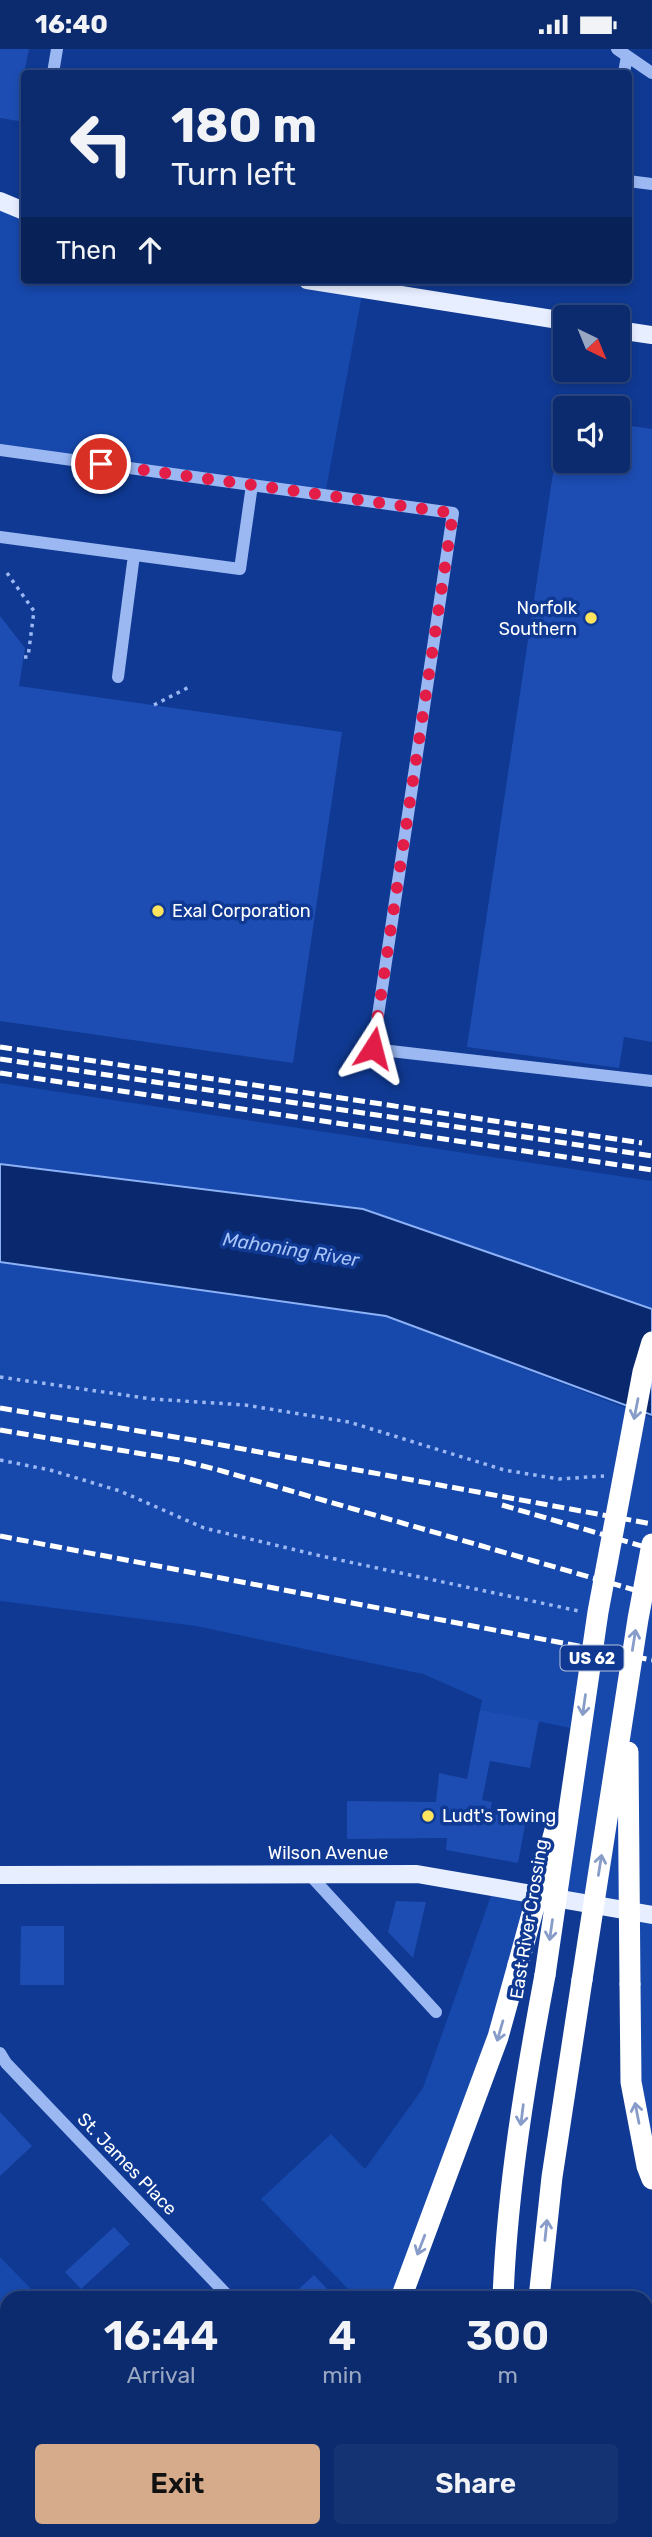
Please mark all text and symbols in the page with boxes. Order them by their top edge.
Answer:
text: 16:40 [35,9,108,40]
text: 180 m [171,96,317,154]
icon: left [56,98,147,189]
text: Turn left [171,155,296,193]
icon: ahead [131,231,169,269]
text: Then [56,235,117,266]
north arrow [553,305,630,381]
map controls [553,305,630,473]
button: sound [553,396,630,473]
pin [71,434,131,494]
icon: arrive [82,445,120,483]
place label: Norfolk Southern [499,597,578,640]
marker: Norfolk Southern [583,610,599,626]
place label: Exal Corporation [172,900,311,922]
marker: Exal Corporation [150,903,166,919]
position arrow [336,1011,410,1085]
water label: Mahoning River [221,1227,361,1272]
one-way arrow [629,1397,642,1420]
one-way arrow [628,1629,641,1652]
road number: US 62 [560,1645,624,1671]
one-way arrow [578,1693,591,1716]
place label: Ludt's Towing [442,1805,556,1827]
marker: Ludt's Towing [420,1808,436,1824]
street label: East River Crossing [506,1838,552,2000]
street label: Wilson Avenue [268,1842,388,1864]
one-way arrow [594,1854,607,1876]
one-way arrow [545,1918,558,1941]
one-way arrow [492,2020,505,2042]
one-way arrow [629,2102,643,2125]
one-way arrow [515,2103,528,2126]
street label: St. James Place [73,2108,181,2220]
one-way arrow [540,2219,553,2242]
one-way arrow [414,2233,426,2255]
text: 16:44 [104,2311,219,2361]
text: 4 [328,2311,356,2361]
text: 300 [466,2311,549,2361]
text: Arrival [127,2361,196,2389]
text: min [322,2361,362,2389]
text: m [497,2361,518,2389]
button: Exit [35,2444,320,2524]
button: Share [334,2444,618,2524]

